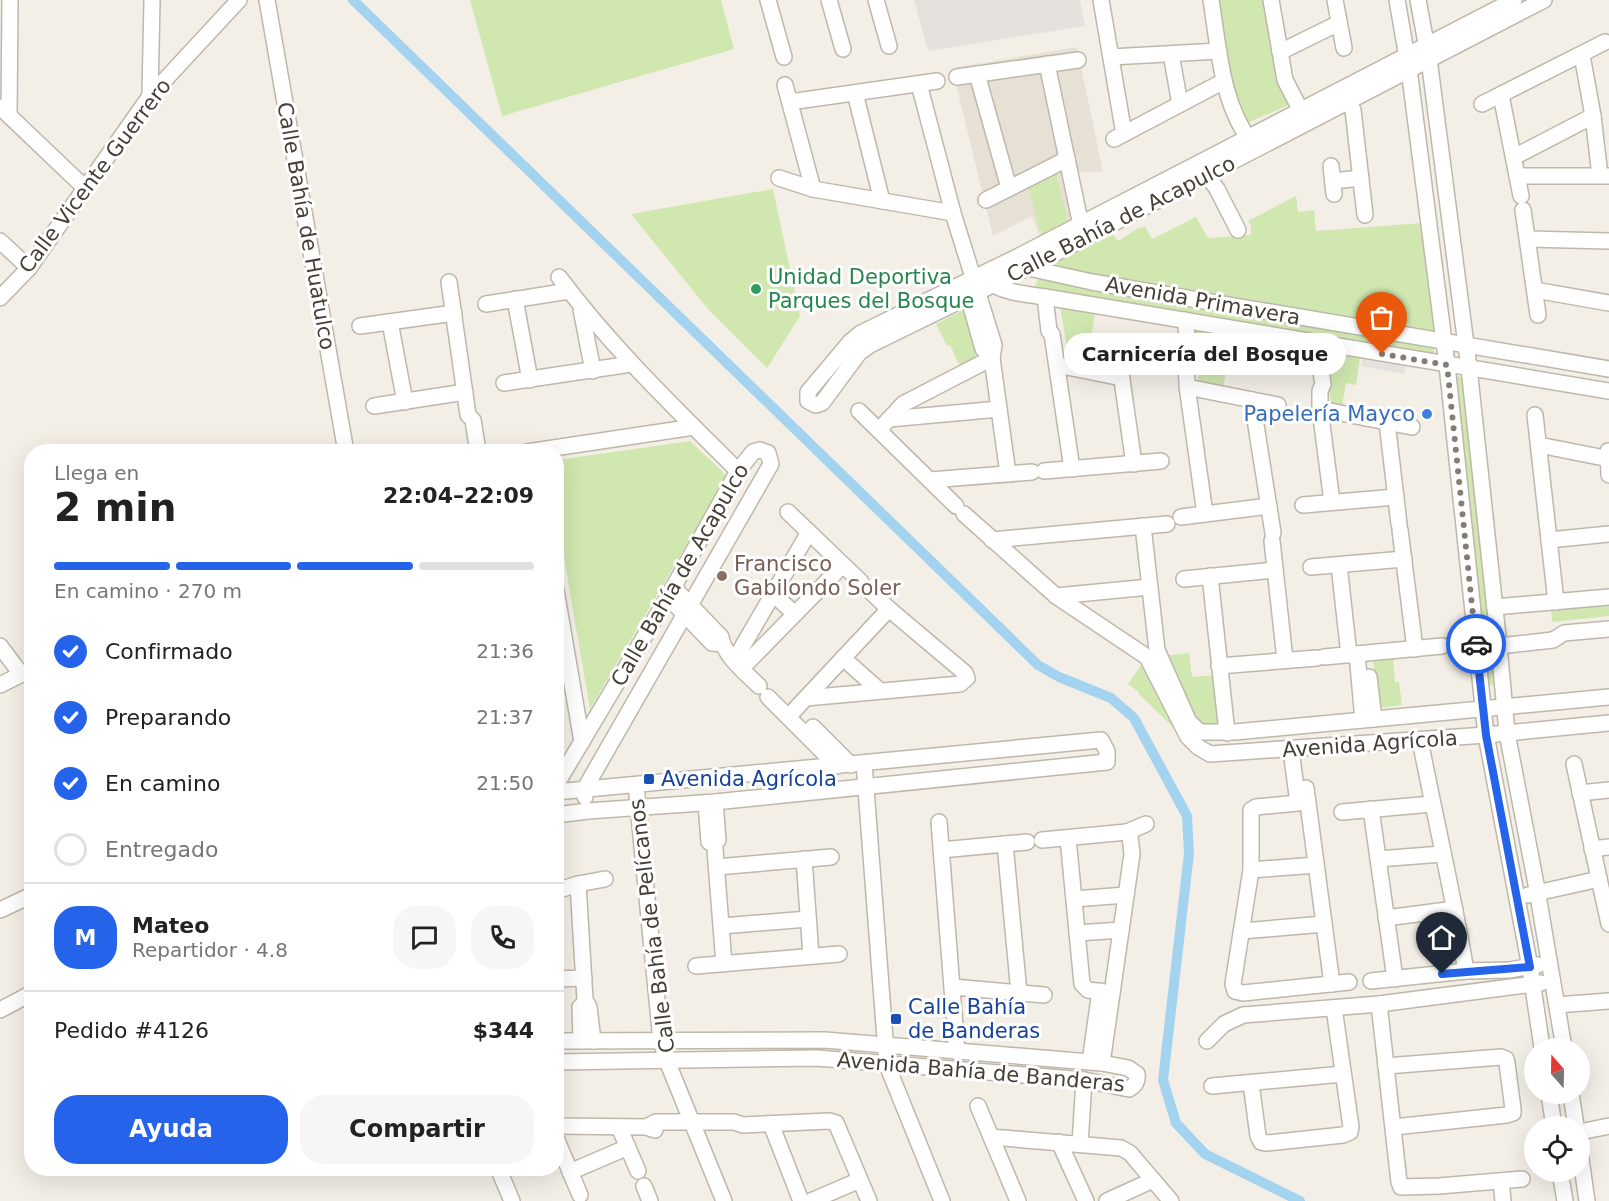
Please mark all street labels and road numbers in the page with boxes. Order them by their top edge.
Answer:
street label: Calle Vicente Guerrero [14,74,176,278]
street label: Calle Bahía de Huatulco [272,100,340,352]
street label: Calle Bahía de Acapulco [1003,151,1239,287]
street label: Avenida Primavera [1104,272,1302,330]
street label: Calle Bahía de Acapulco [606,459,754,691]
street label: Avenida Agrícola [1281,726,1459,762]
street label: Calle Bahía de Pelícanos [625,798,679,1054]
street label: Avenida Bahía de Banderas [836,1047,1126,1097]

